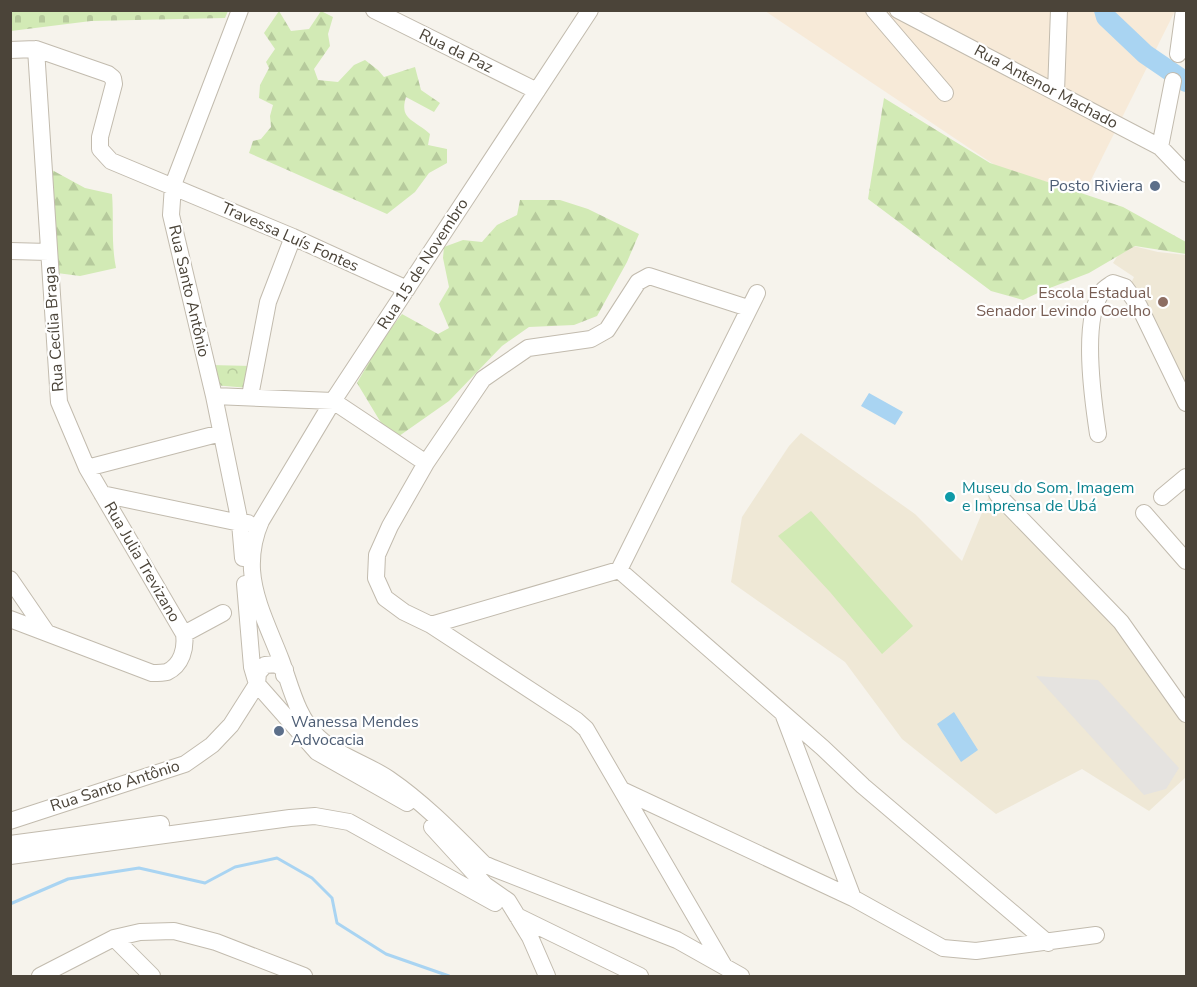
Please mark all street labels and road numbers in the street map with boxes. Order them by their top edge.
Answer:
street label: Rua da Paz [415,24,497,78]
street label: Rua Antenor Machado [970,40,1122,134]
street label: Rua 15 de Novembro [372,194,474,334]
street label: Travessa Luís Fontes [218,197,362,277]
street label: Rua Santo Antônio [163,223,215,359]
street label: Rua Cecília Braga [39,265,69,393]
street label: Rua Julia Trevizano [99,498,185,626]
street label: Rua Santo Antônio [47,755,183,817]

